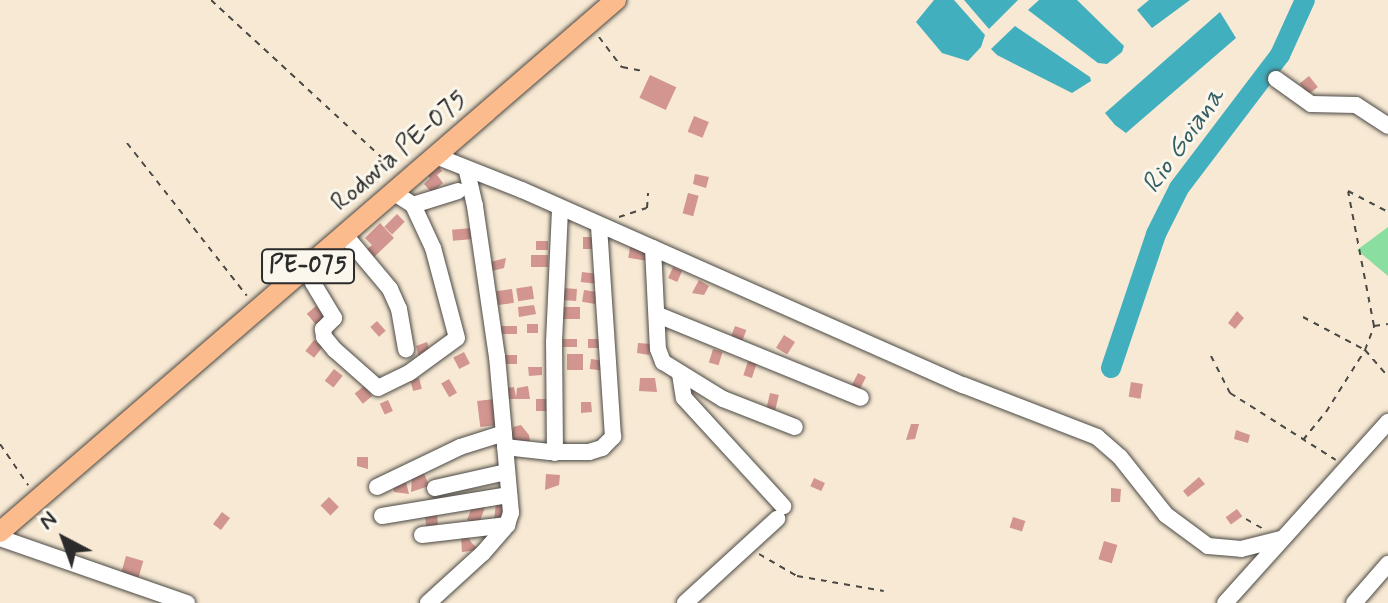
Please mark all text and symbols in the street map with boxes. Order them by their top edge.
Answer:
water label: Rio Goiana [1135,81,1233,201]
street label: Rodovia PE-075 [326,85,474,219]
road number: PE-075 [260,246,356,286]
north arrow [24,499,104,579]
text: N [34,506,63,536]

